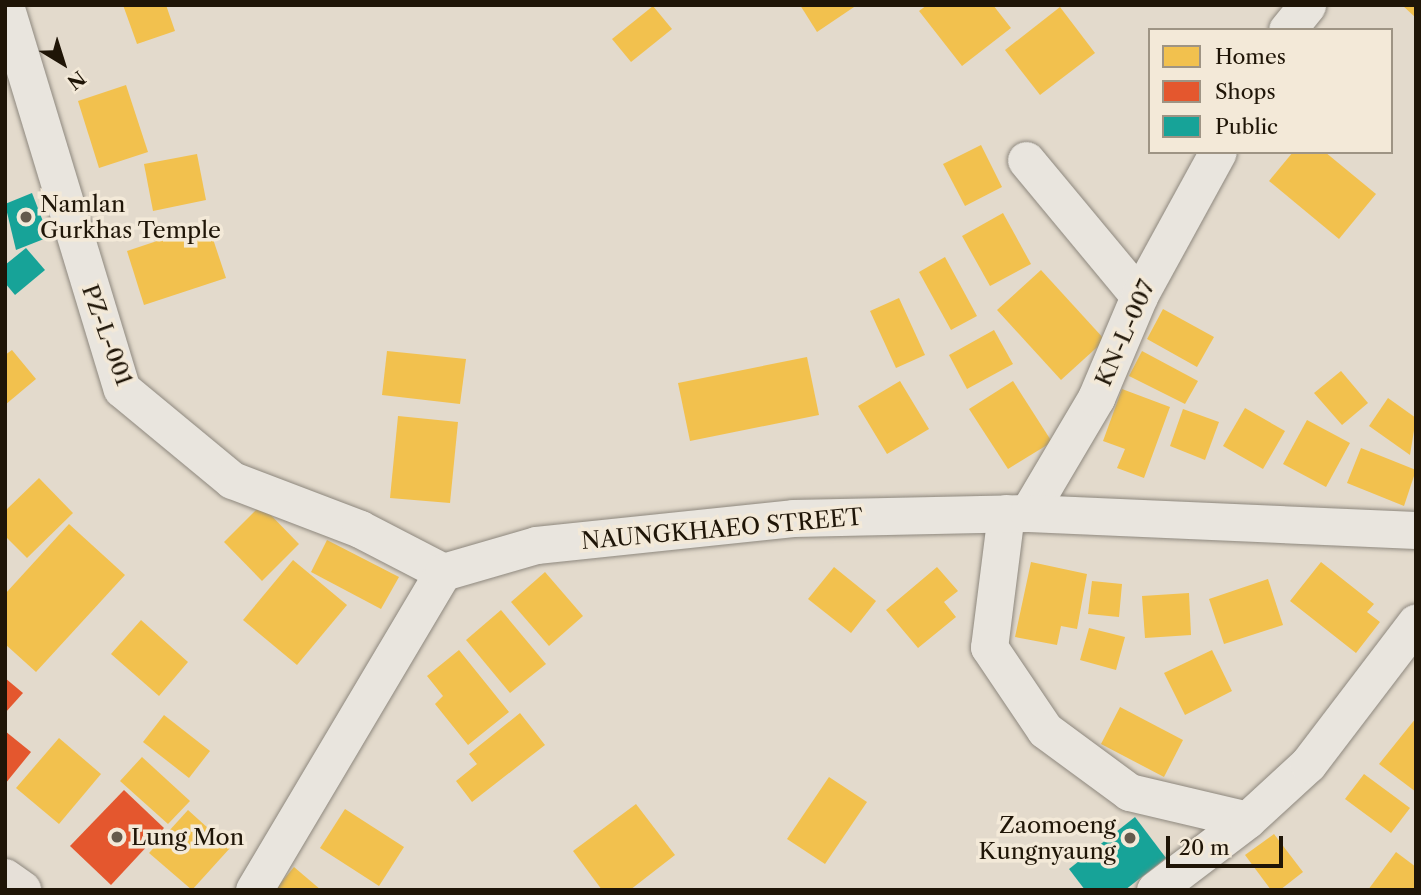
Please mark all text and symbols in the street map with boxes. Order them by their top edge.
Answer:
north arrow [28,28,98,98]
legend [1148,28,1393,154]
text: Homes [1215,44,1286,69]
text: N [63,66,90,94]
text: Shops [1215,79,1276,104]
text: Public [1215,114,1278,139]
place label: Namlan Gurkhas Temple [40,190,222,244]
marker: Namlan Gurkhas Temple [18,209,34,225]
street label: KN-L-007 [1089,276,1161,390]
street label: PZ-L-001 [76,281,138,389]
street label: NAUNGKHAEO STREET [580,503,864,555]
place label: Zaomoeng Kungnyaung [979,811,1116,865]
scale bar [1169,822,1286,866]
place label: Lung Mon [131,823,244,851]
marker: Lung Mon [109,829,125,845]
marker: Zaomoeng Kungnyaung [1122,830,1138,846]
text: 20 m [1179,835,1230,860]

